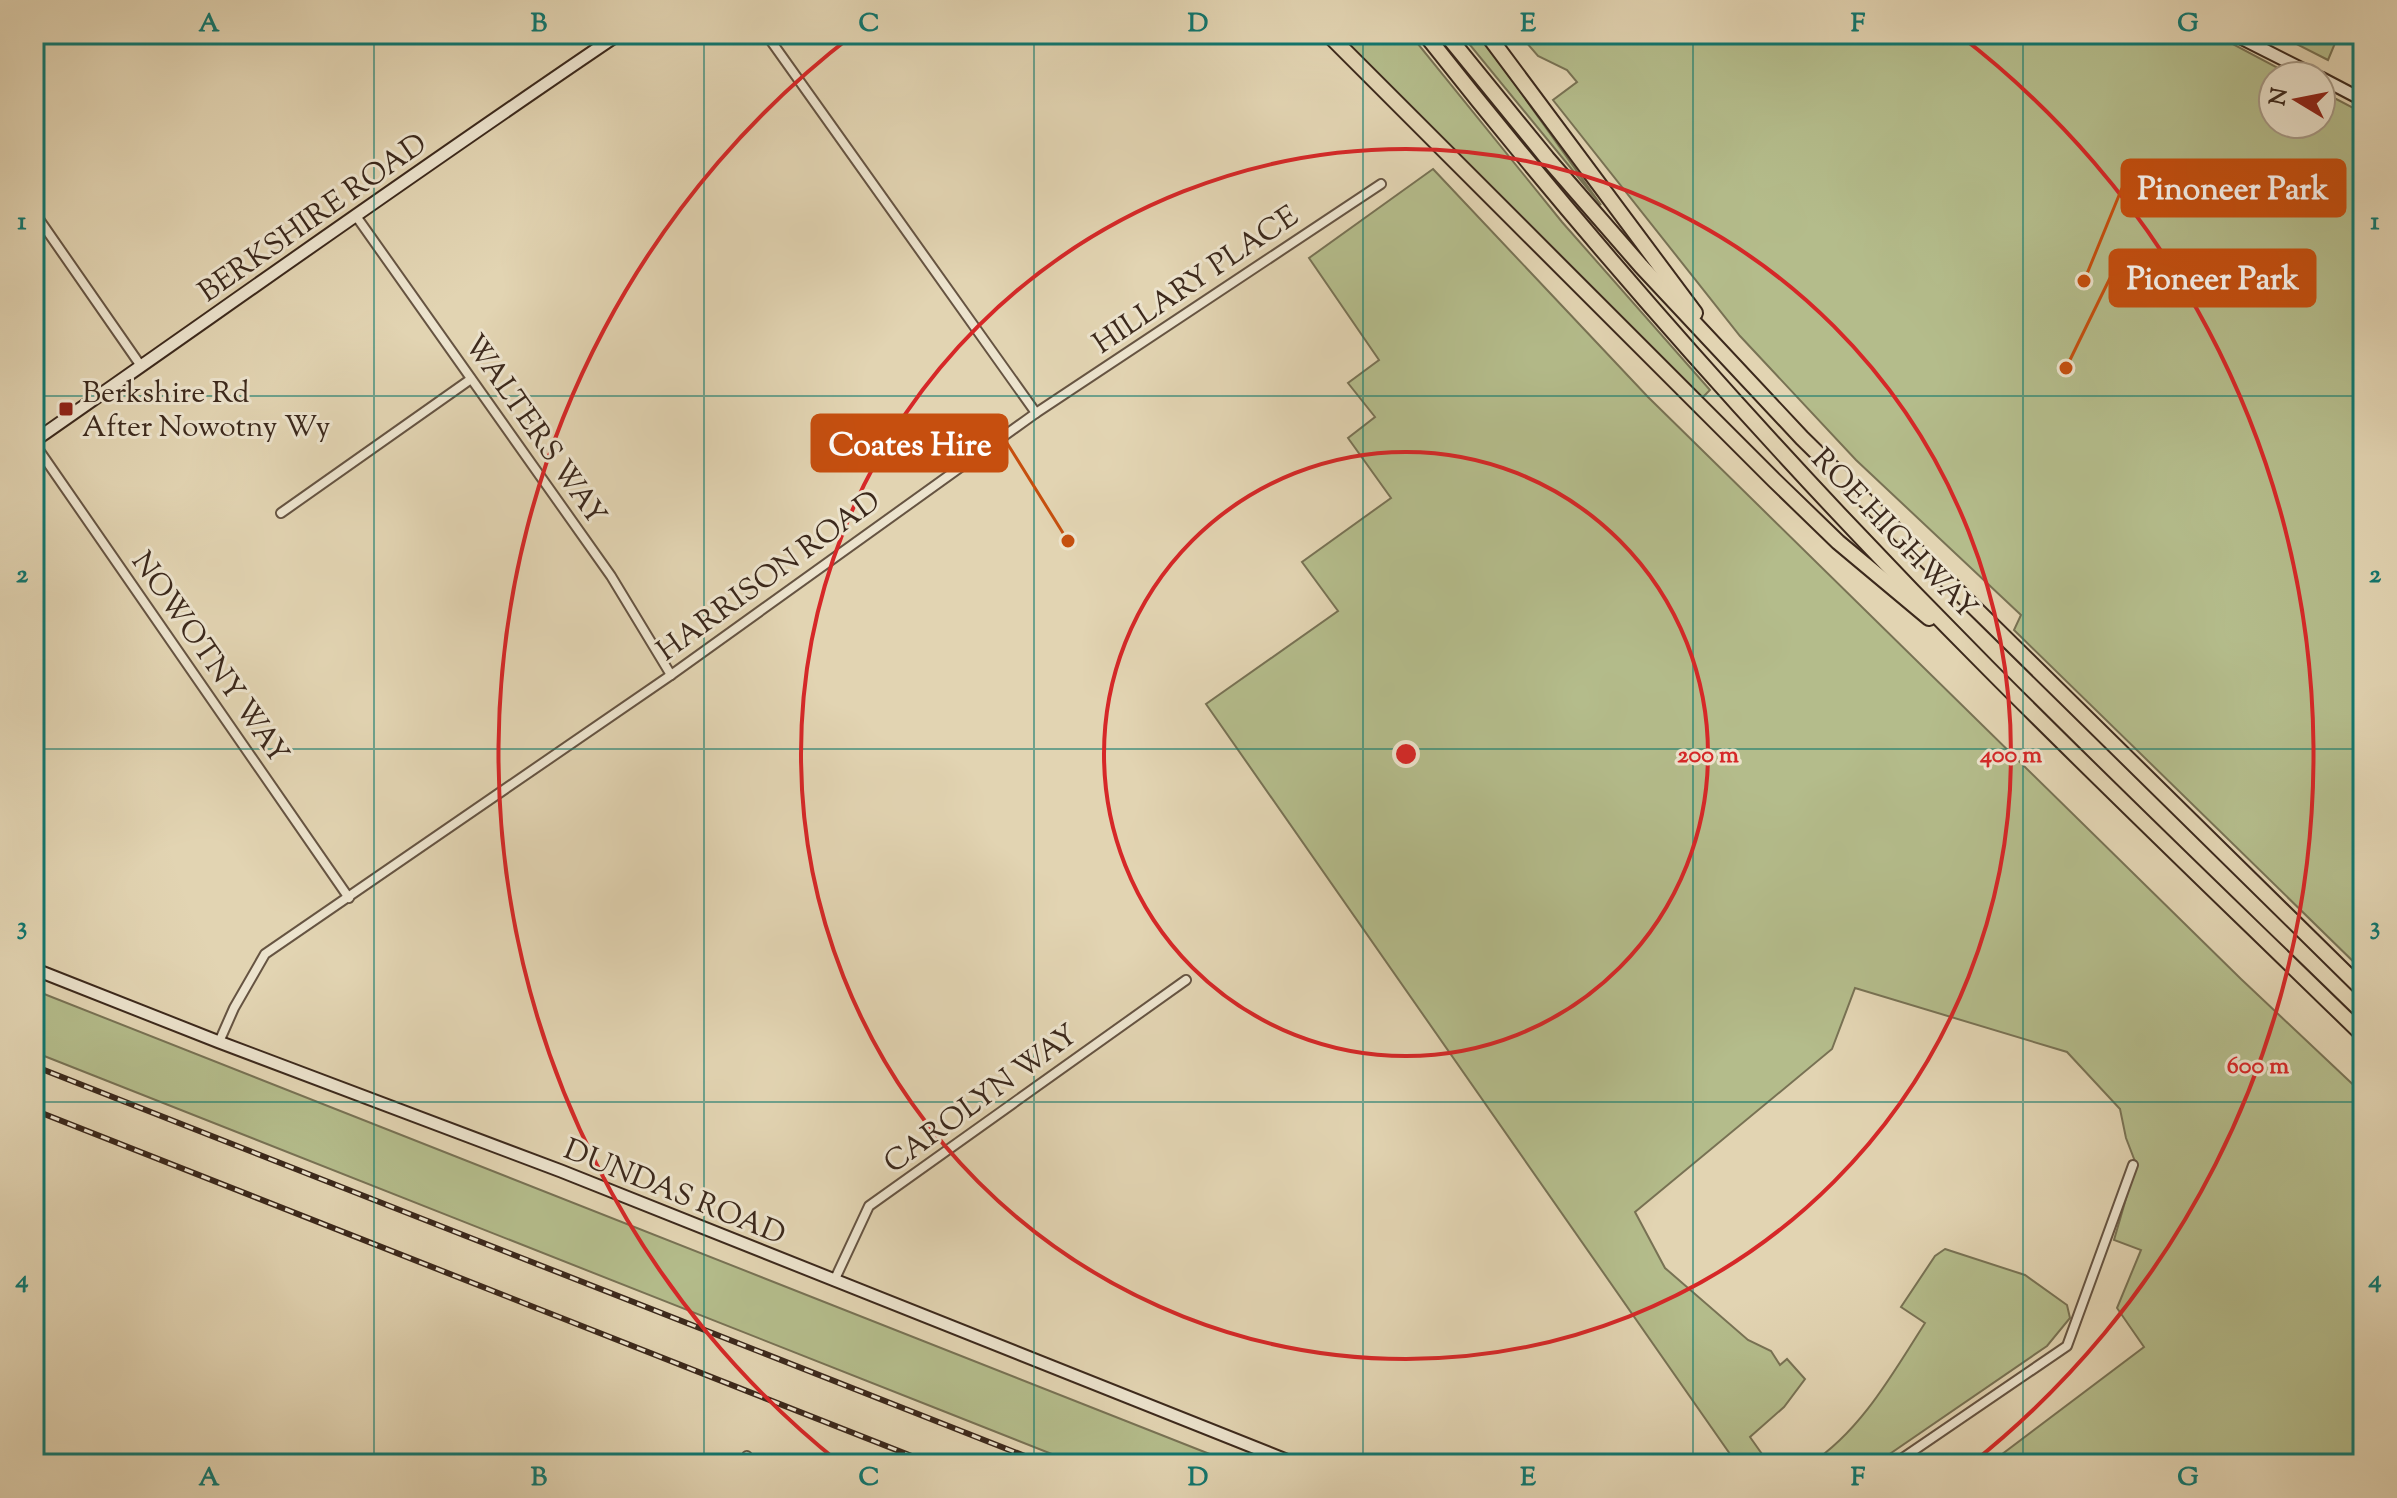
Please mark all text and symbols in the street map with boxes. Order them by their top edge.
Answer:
text: A [198,6,220,43]
text: B [531,6,548,43]
text: C [859,6,879,43]
text: D [1188,6,1208,43]
text: E [1520,6,1536,43]
text: F [1851,6,1866,43]
text: G [2177,6,2199,43]
north arrow [2257,60,2337,140]
text: N [2263,85,2298,108]
street label: BERKSHIRE ROAD [190,124,436,314]
callout: Pinoneer Park [2122,160,2345,216]
text: Pinoneer Park [2137,168,2329,214]
street label: HILLARY PLACE [1085,196,1308,366]
text: 1 [18,204,27,241]
text: 1 [2371,204,2380,241]
callout: Pioneer Park [2110,250,2315,306]
text: Pioneer Park [2127,258,2300,304]
street label: WALTERS WAY [452,326,616,534]
place label: Berkshire Rd After Nowotny Wy [82,373,330,450]
marker: Berkshire Rd After Nowotny Wy [57,400,75,418]
callout: Coates Hire [812,415,1007,471]
text: Coates Hire [828,424,992,470]
street label: ROE HIGHWAY [1800,440,1986,630]
street label: HARRISON ROAD [649,481,890,673]
street label: NOWOTNY WAY [120,544,298,773]
text: 2 [16,557,29,594]
text: 2 [2369,557,2382,594]
text: 200 m [1677,739,1739,773]
text: 400 m [1979,739,2042,773]
centre of rings [1392,740,1420,768]
text: 3 [17,909,27,946]
text: 3 [2370,909,2380,946]
street label: CAROLYN WAY [876,1015,1087,1185]
text: 600 m [2227,1050,2289,1084]
street label: DUNDAS ROAD [557,1129,791,1257]
text: 4 [14,1262,29,1299]
text: 4 [2367,1262,2382,1299]
text: A [198,1460,220,1497]
text: B [531,1460,548,1497]
text: C [859,1460,879,1497]
text: D [1188,1460,1208,1497]
text: E [1520,1460,1536,1497]
text: F [1851,1460,1866,1497]
text: G [2177,1460,2199,1497]

